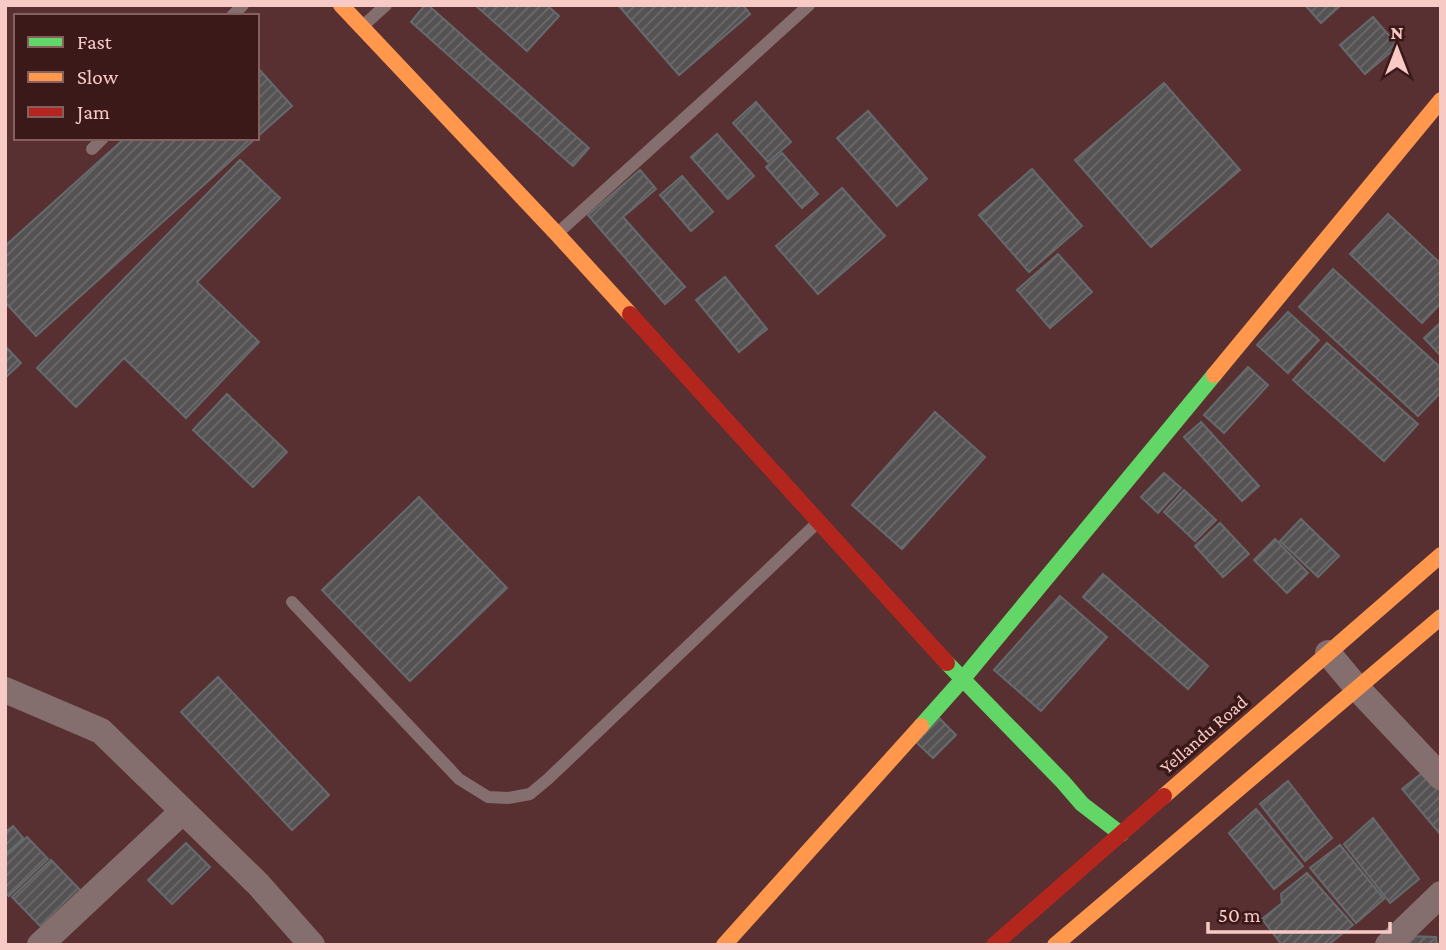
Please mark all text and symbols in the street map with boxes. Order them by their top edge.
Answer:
legend [14,14,259,140]
north arrow [1362,14,1432,84]
text: N [1391,22,1404,43]
text: Fast [77,30,113,54]
text: Slow [77,65,119,89]
text: Jam [75,100,110,124]
street label: Yellandu Road [1156,691,1251,778]
scale bar [1208,890,1390,934]
text: 50 m [1218,903,1261,927]

